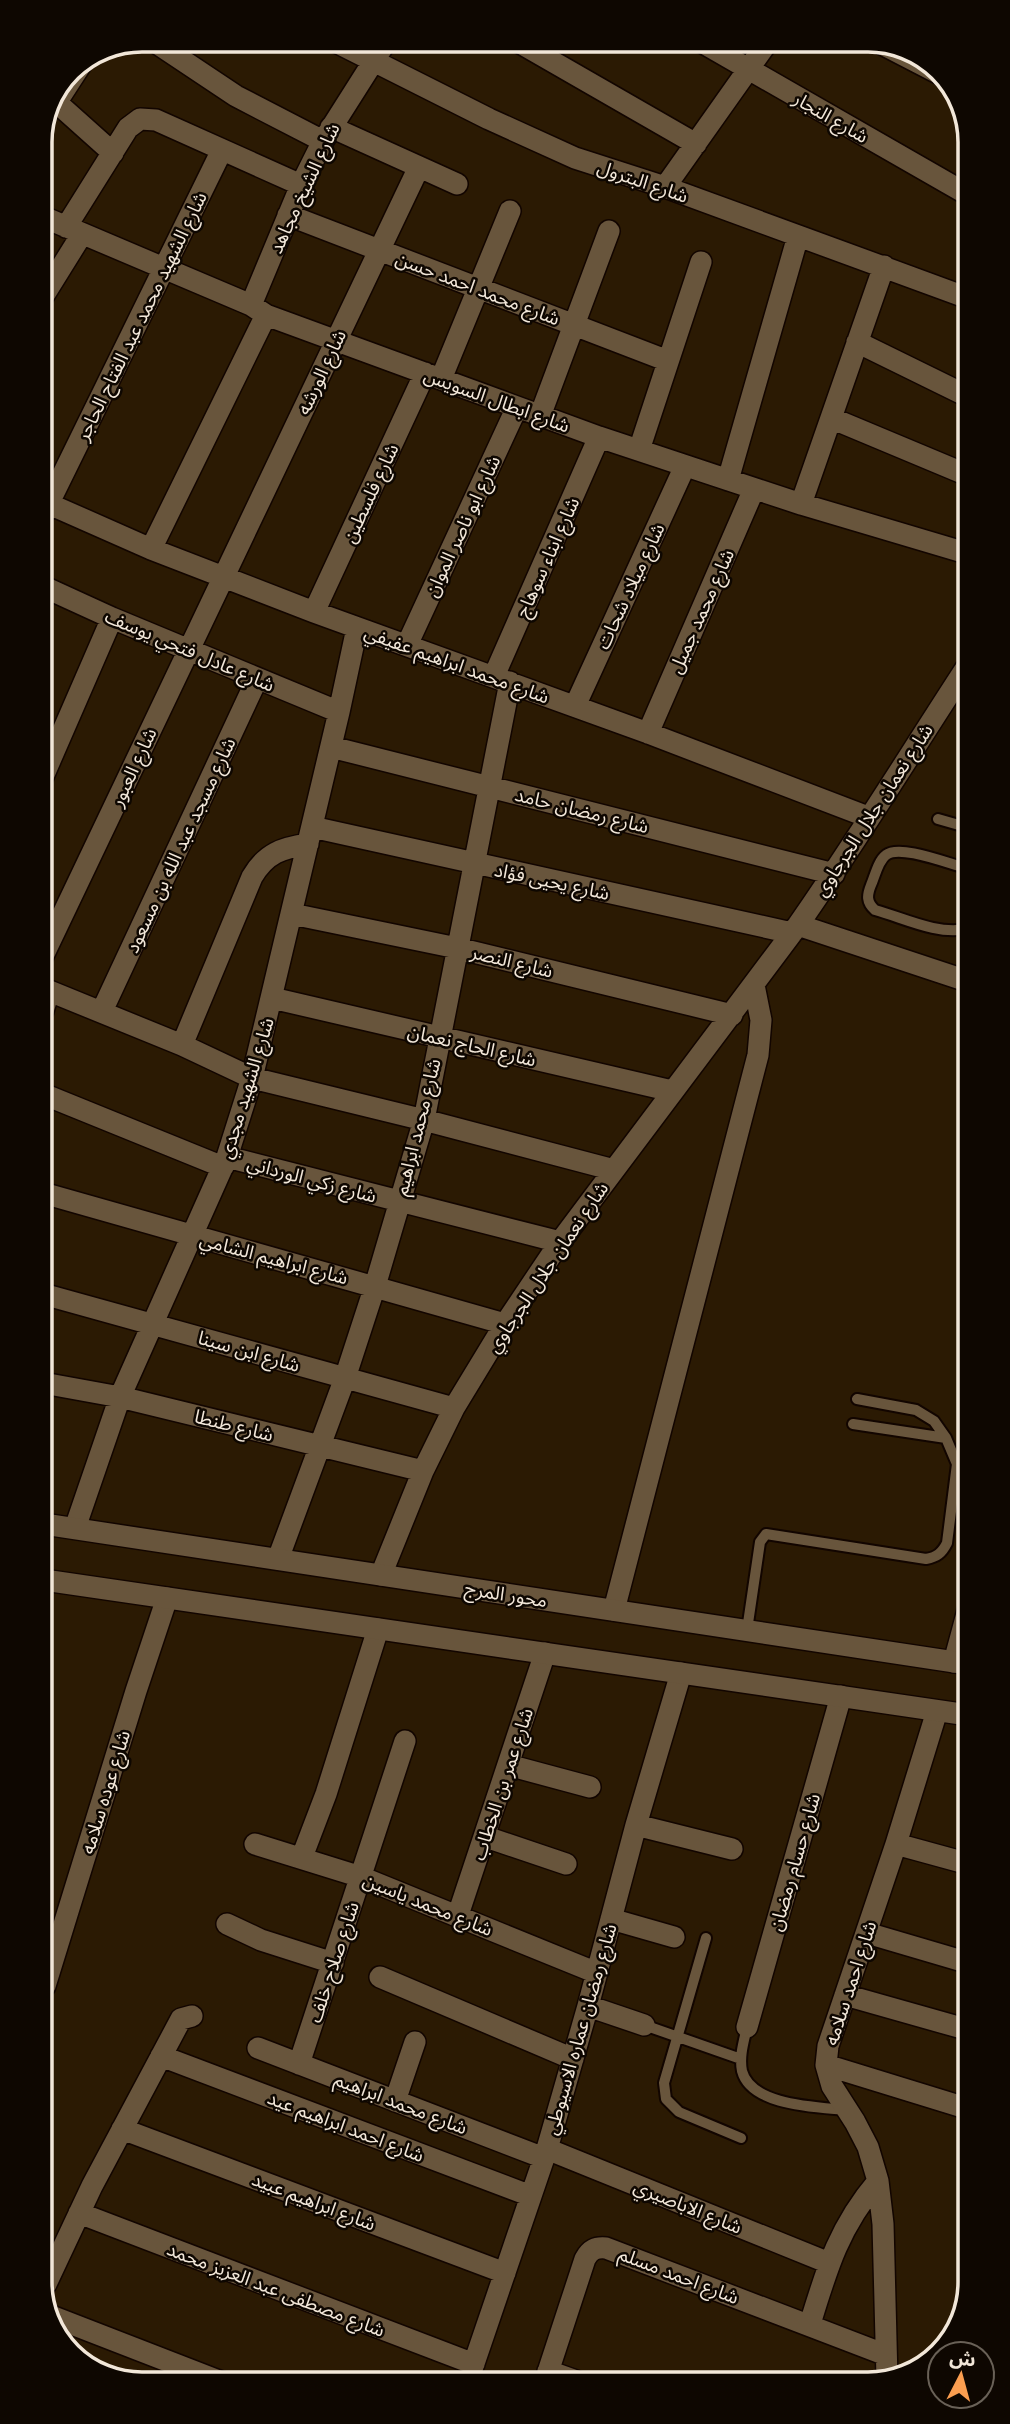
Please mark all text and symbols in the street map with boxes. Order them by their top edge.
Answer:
street label: شارع النجار [787,85,873,150]
street label: شارع الشيخ مجاهد [263,119,347,258]
street label: شارع البترول [594,154,692,210]
street label: شارع الشهيد محمد عبد الفتاح الحاجر [70,188,214,446]
street label: شارع محمد احمد حسن [392,246,563,332]
street label: شارع الورشه [291,326,353,419]
street label: شارع ابطال السويس [420,362,573,439]
street label: شارع فلسطين [337,439,405,547]
street label: شارع ابو ناصر الموان [419,451,507,601]
street label: شارع ابناء سوهاج [510,493,586,622]
street label: شارع ميلاد شحات [590,519,671,654]
street label: شارع محمد جميل [663,545,741,678]
street label: شارع عادل فتحي يوسف [100,603,278,700]
street label: شارع محمد ابراهيم عفيفي [360,619,553,712]
street label: شارع نعمان جلال الجرجاوي [808,719,941,903]
street label: شارع العبور [104,724,163,812]
street label: شارع مسجد عبد الله بن مسعود [119,733,242,957]
street label: شارع رمضان حامد [512,782,651,840]
street label: شارع يحيى فؤاد [492,857,612,907]
street label: شارع النصر [467,939,556,985]
street label: شارع الشهيد مجدي [213,1014,282,1163]
street label: شارع الحاج نعمان [405,1019,539,1073]
street label: شارع محمد ابراهيم [388,1056,449,1199]
street label: شارع زكي الورداني [244,1150,379,1211]
street label: شارع نعمان جلال الجرجاوي [481,1177,616,1359]
street label: شارع ابراهيم الشامي [196,1227,351,1293]
street label: شارع ابن سينا [195,1325,303,1379]
street label: شارع طنطا [191,1404,276,1448]
street label: محور المرج [463,1576,549,1614]
street label: شارع عمر بن الخطاب [466,1705,540,1864]
street label: شارع عوده سلامه [75,1727,137,1857]
street label: شارع حسام رمضان [763,1790,828,1935]
street label: شارع محمد ياسين [359,1867,496,1943]
street label: شارع صلاح خلف [302,1898,366,2026]
street label: شارع احمد سلامه [819,1918,883,2049]
street label: شارع رمضان عماره الاسيوطي [538,1921,625,2138]
street label: شارع محمد ابراهيم [330,2067,471,2142]
street label: شارع احمد ابراهيم عيد [263,2085,428,2170]
street label: شارع ابراهيم عبيد [248,2166,379,2238]
street label: شارع الاباصيري [629,2173,746,2242]
street label: شارع مصطفى عبد العزيز محمد [163,2236,388,2344]
street label: شارع احمد مسلم [614,2241,742,2312]
north arrow [926,2340,996,2410]
text: ش [949,2345,977,2371]

